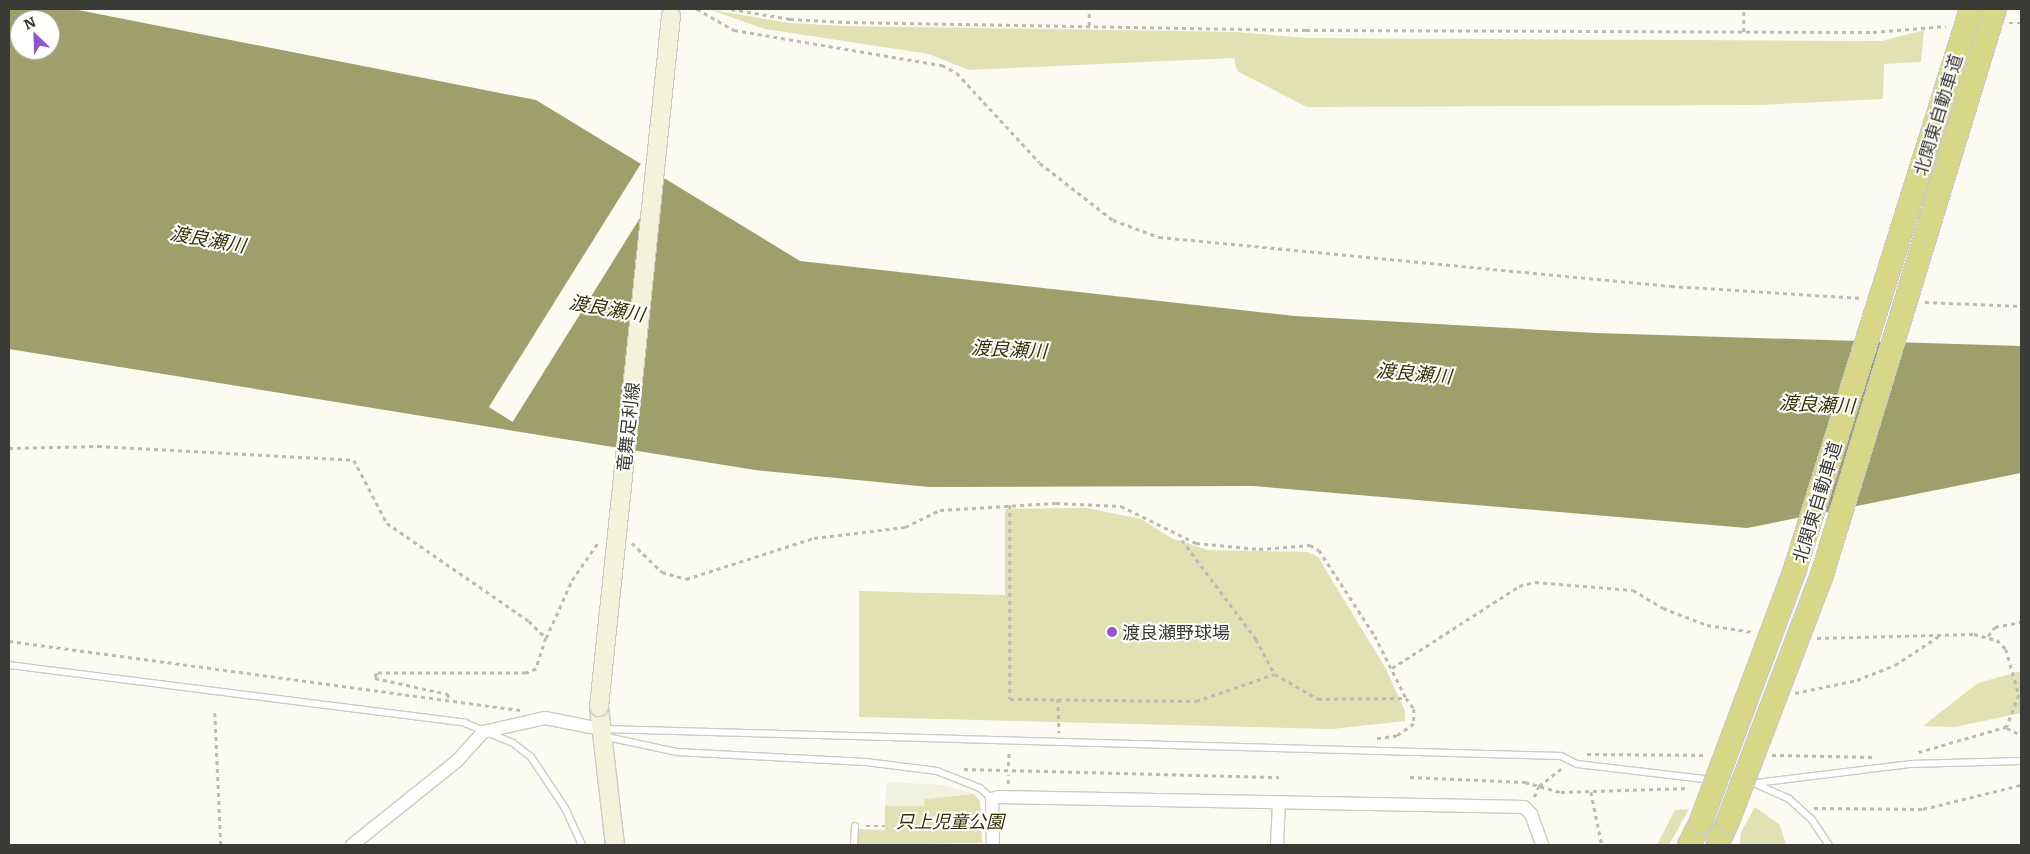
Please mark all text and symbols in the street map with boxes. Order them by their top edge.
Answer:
north arrow [10,10,60,60]
text: N [20,11,39,34]
street label: 北関東自動車道 [1909,52,1967,178]
water label: 渡良瀬川 [169,221,247,257]
water label: 渡良瀬川 [568,290,646,326]
water label: 渡良瀬川 [970,336,1048,362]
water label: 渡良瀬川 [1375,358,1453,388]
street label: 竜舞足利線 [613,381,643,473]
water label: 渡良瀬川 [1778,391,1856,417]
street label: 北関東自動車道 [1788,439,1846,565]
place label: 渡良瀬野球場 [1122,621,1230,643]
marker: 渡良瀬野球場 [1106,626,1118,638]
park label: 只上児童公園 [896,810,1004,832]

